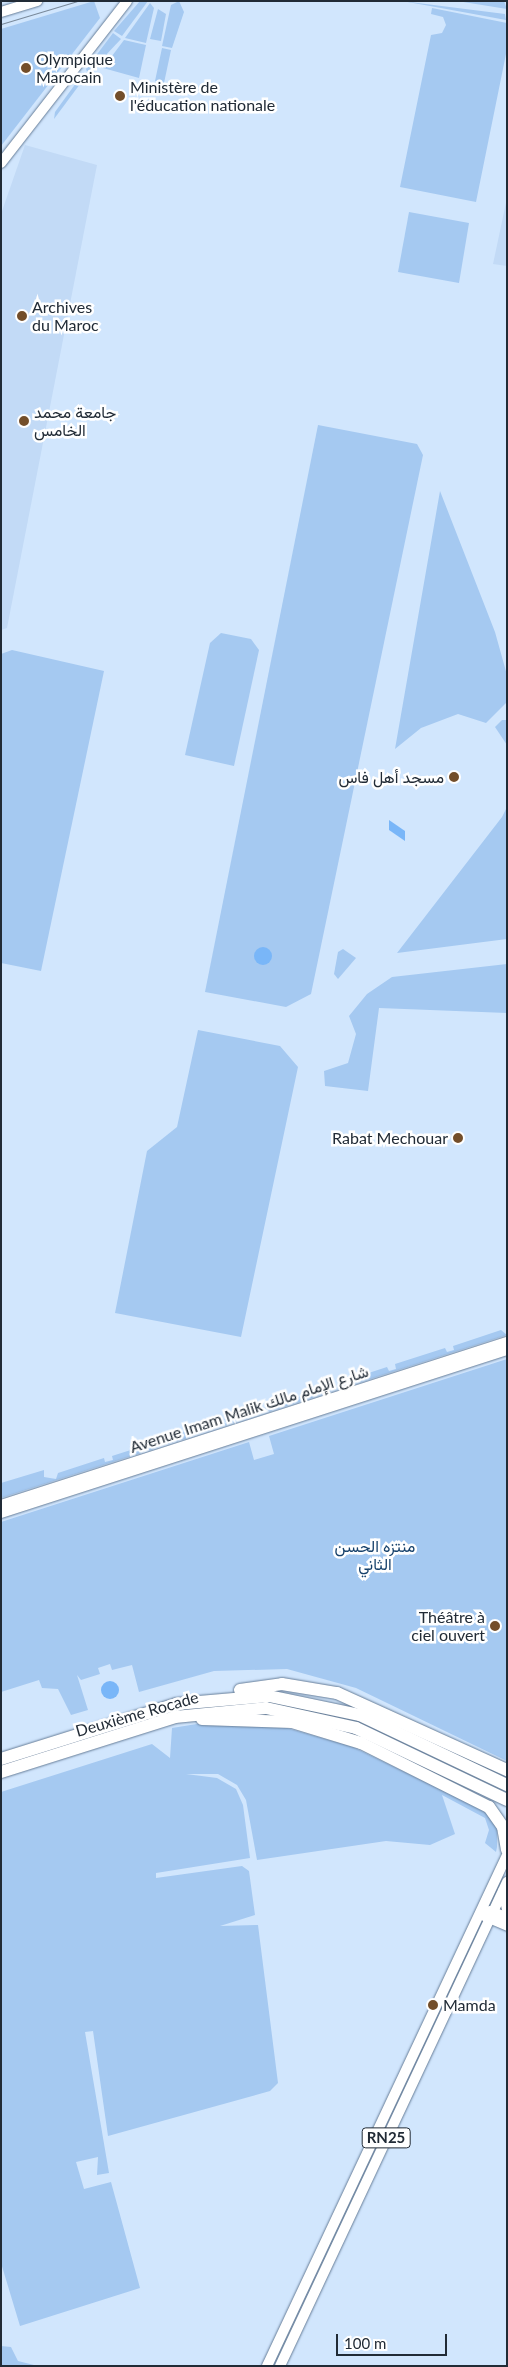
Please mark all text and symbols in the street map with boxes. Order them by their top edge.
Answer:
place label: Olympique Marocain [36,49,113,87]
marker: Olympique Marocain [20,62,32,74]
place label: Ministère de l'éducation nationale [130,77,275,115]
marker: Ministère de l'éducation nationale [114,90,126,102]
place label: Archives du Maroc [32,297,99,335]
marker: Archives du Maroc [16,310,28,322]
place label: جامعة محمد الخامس [34,402,116,440]
marker: جامعة محمد الخامس [18,415,30,427]
place label: مسجد أهل فاس [338,767,444,787]
marker: مسجد أهل فاس [448,771,460,783]
place label: Rabat Mechouar [332,1128,448,1148]
marker: Rabat Mechouar [452,1132,464,1144]
street label: Avenue Imam Malik شارع الإمام مالك [127,1361,371,1457]
park label: منتزه الحسن الثاني [335,1536,415,1574]
place label: Théâtre à ciel ouvert [411,1607,485,1645]
marker: Théâtre à ciel ouvert [489,1620,501,1632]
street label: Deuxième Rocade [73,1687,201,1741]
place label: Mamda [443,1995,496,2015]
marker: Mamda [427,1999,439,2011]
road number: RN25 [361,2126,411,2150]
scale bar [338,2324,449,2356]
text: 100 m [344,2334,386,2352]

